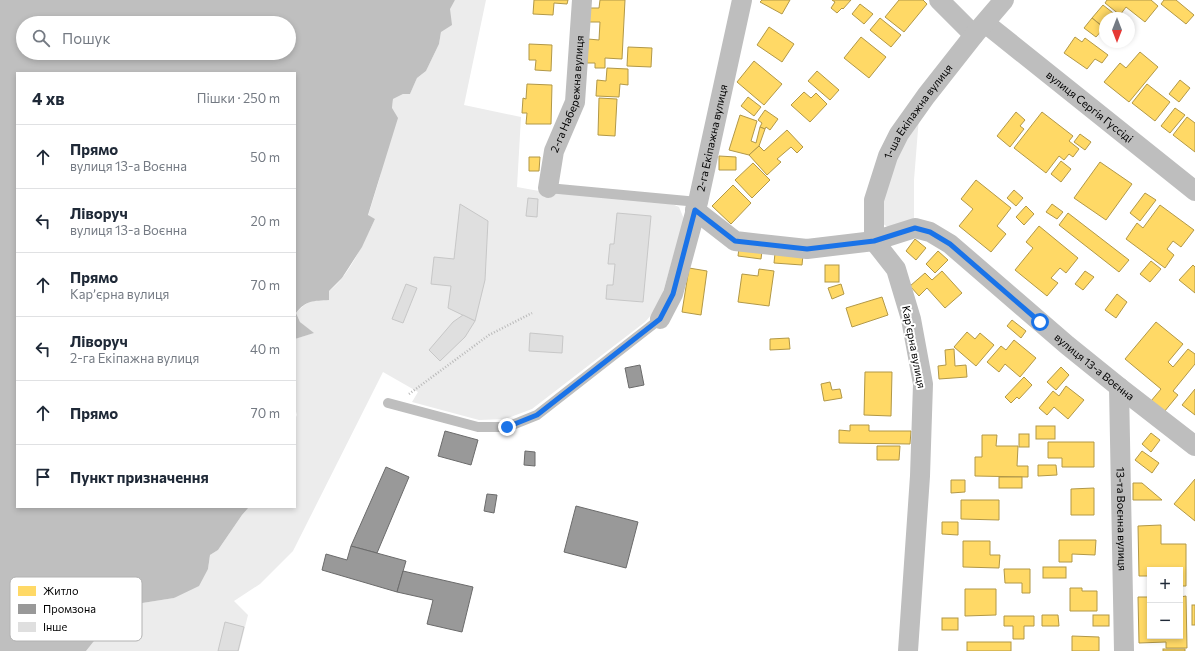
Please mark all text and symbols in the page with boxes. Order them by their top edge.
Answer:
north arrow [1099,12,1135,48]
search box [16,16,296,60]
icon: search [30,27,52,49]
text: Пошук [62,29,110,47]
street label: 2-га Набережна вулиця [547,35,586,154]
street label: 1-ша Екіпажна вулиця [881,61,955,160]
street label: вулиця Сергія Гуссіді [1044,68,1136,145]
street label: 2-га Екіпажна вулиця [693,83,729,193]
text: 4 хв [32,88,65,109]
text: Пішки · 250 m [197,90,280,106]
text: Прямо [70,140,118,158]
icon: ahead [32,146,54,168]
text: 50 m [250,149,280,165]
text: вулиця 13-а Воєнна [70,158,187,174]
text: Ліворуч [70,204,128,222]
icon: left [32,210,54,232]
text: 20 m [251,213,280,229]
text: вулиця 13-а Воєнна [70,222,187,238]
text: Прямо [70,268,118,286]
icon: ahead [32,274,54,296]
text: 70 m [251,277,280,293]
text: Карʼєрна вулиця [70,286,169,302]
street label: Карʼєрна вулиця [900,304,929,389]
route start [1031,313,1049,331]
street label: вулиця 13-а Воєнна [1052,330,1137,403]
text: Ліворуч [70,332,128,350]
icon: left [32,338,54,360]
text: 40 m [250,341,280,357]
text: 2-га Екіпажна вулиця [70,350,199,366]
icon: ahead [32,402,54,424]
text: Прямо [70,404,118,422]
text: 70 m [251,405,280,421]
route end [498,418,516,436]
icon: arrive [32,466,54,488]
street label: 13-та Воєнна вулиця [1115,467,1129,571]
text: Пункт призначення [70,468,209,486]
map controls [1147,567,1183,639]
button: + [1147,567,1183,603]
legend [10,577,142,641]
text: Житло [43,584,79,597]
text: Промзона [43,602,96,615]
button: − [1147,603,1183,639]
text: Інше [43,620,67,633]

